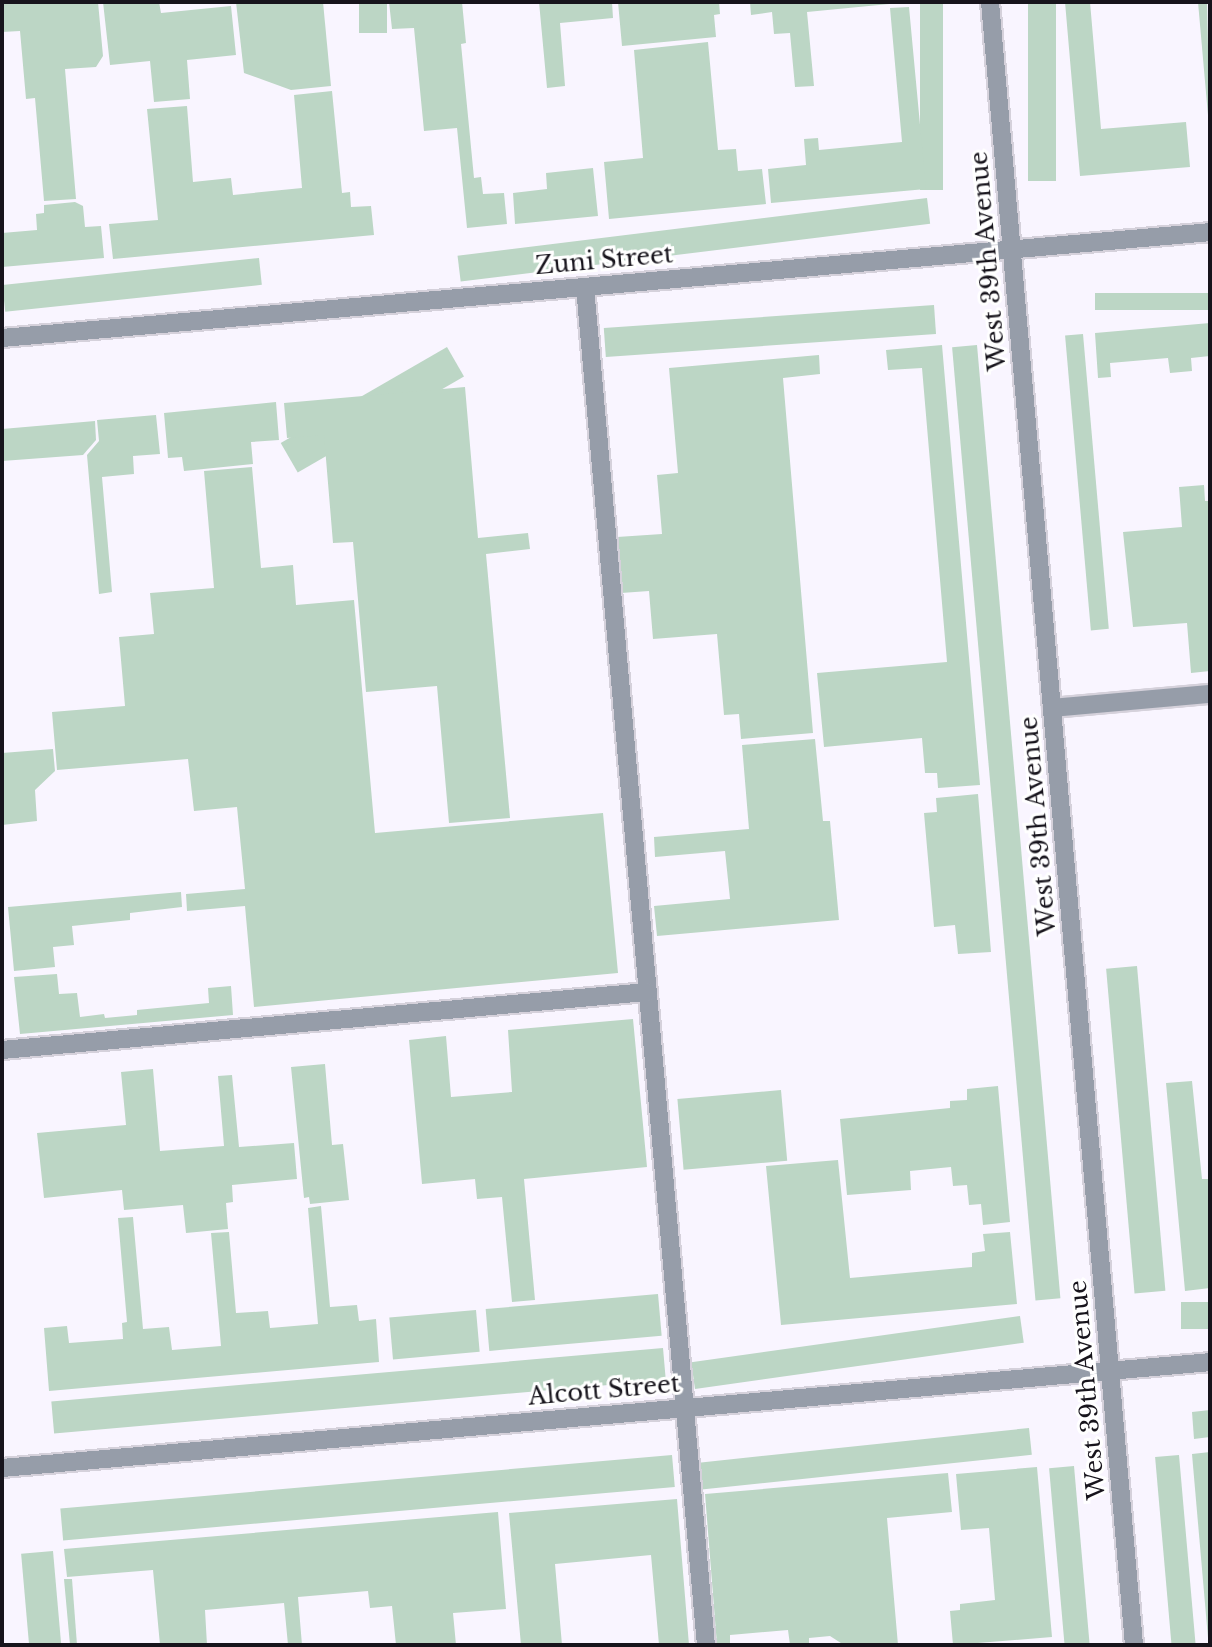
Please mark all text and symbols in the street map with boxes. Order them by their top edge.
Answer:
street label: West 39th Avenue [964,150,1012,372]
street label: Zuni Street [534,240,674,280]
street label: West 39th Avenue [1014,715,1062,937]
street label: West 39th Avenue [1063,1279,1111,1501]
street label: Alcott Street [527,1369,681,1411]

